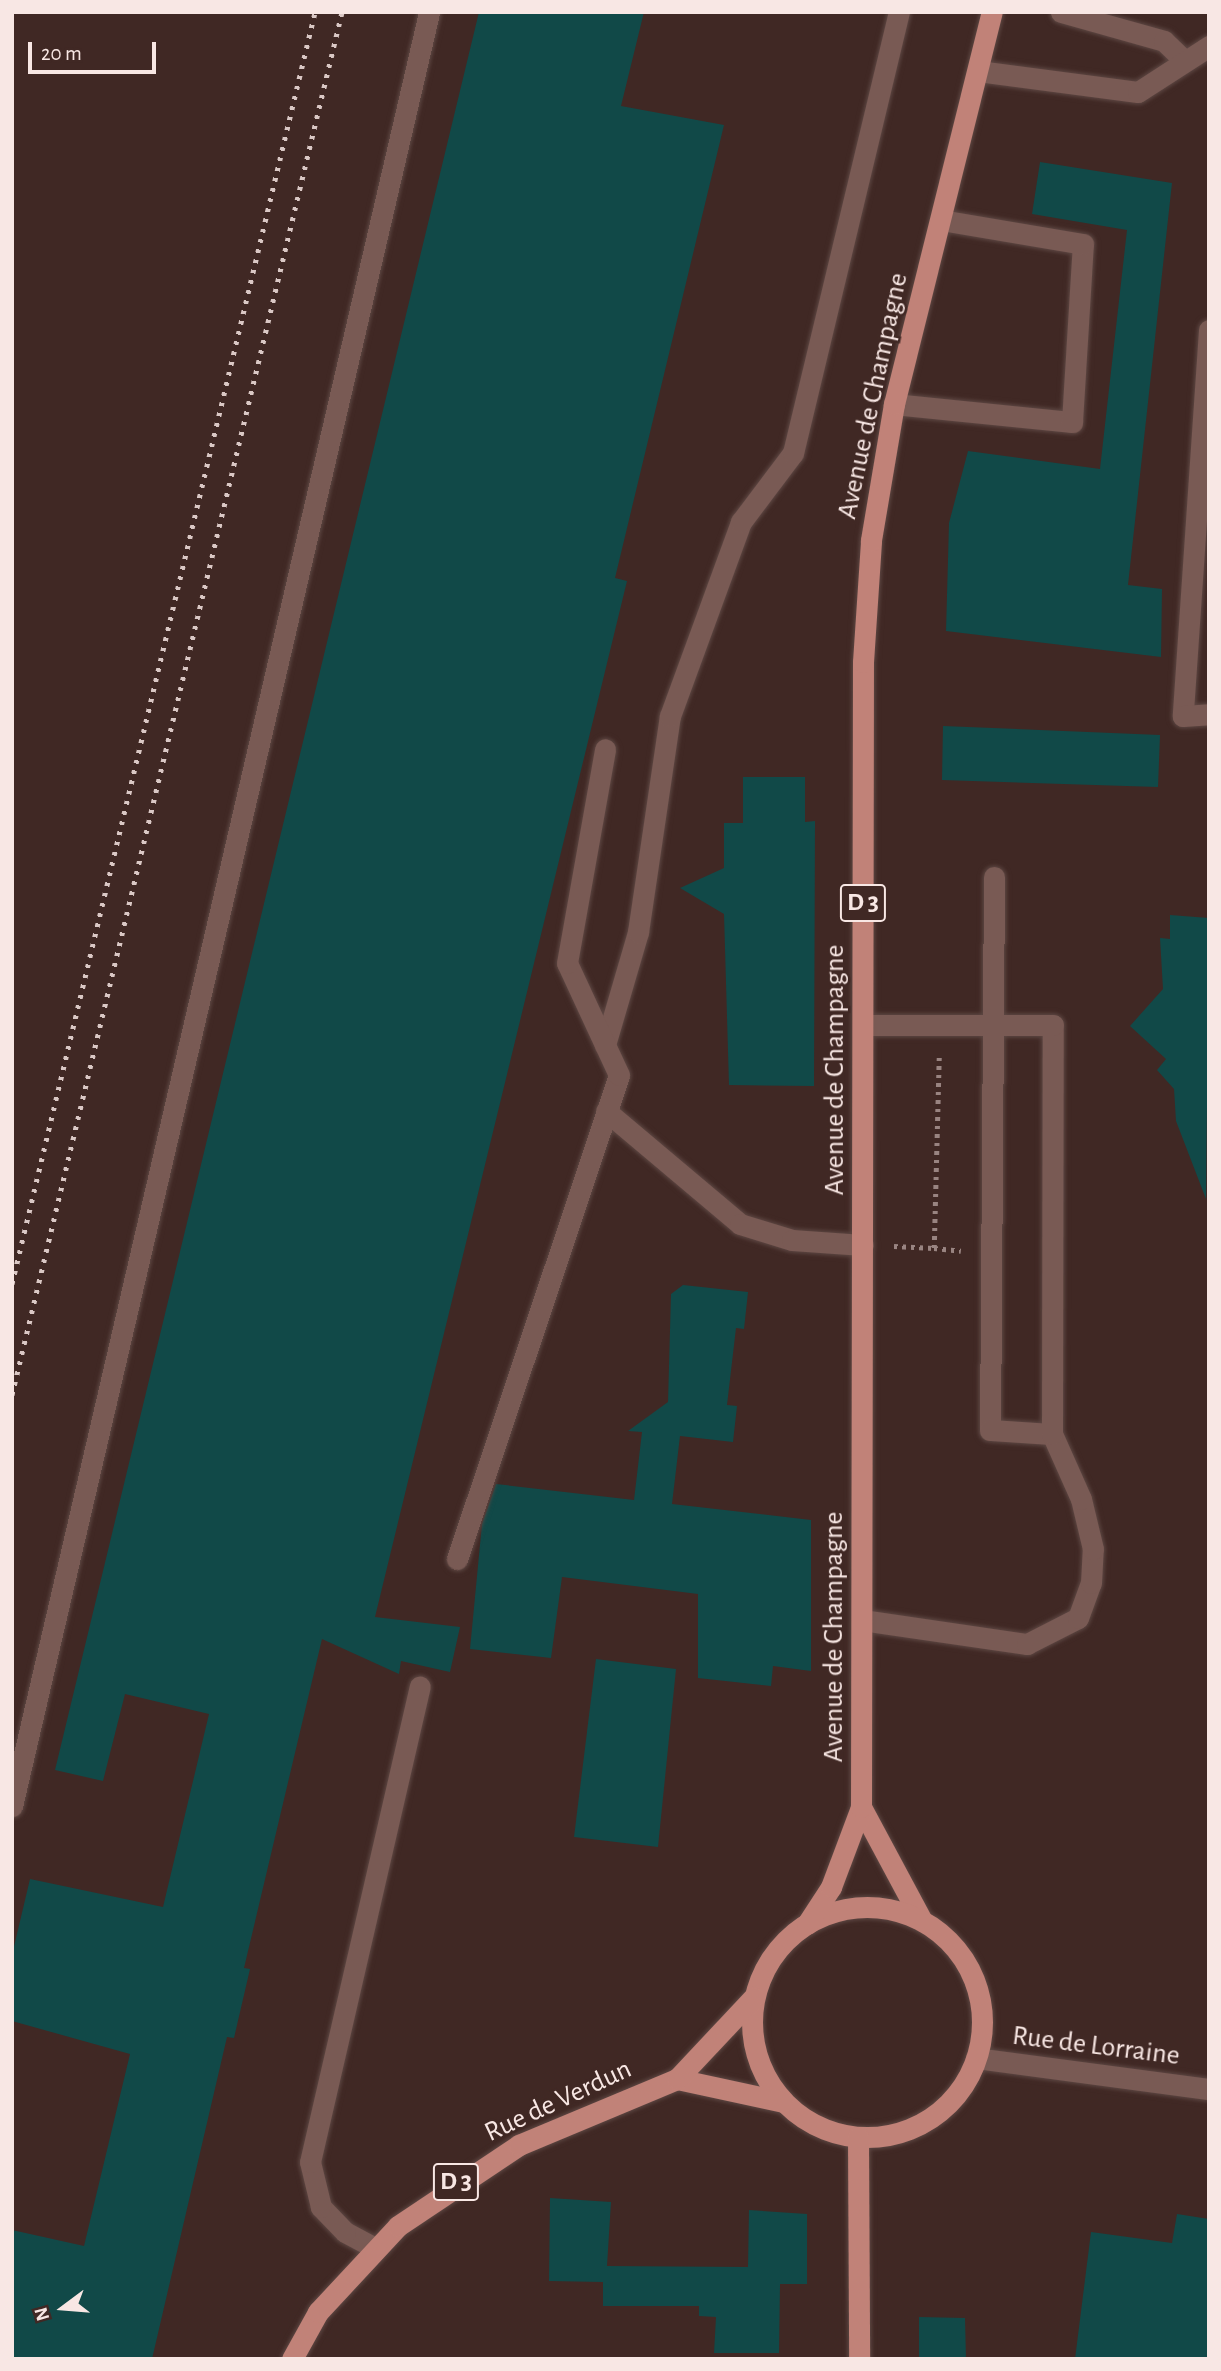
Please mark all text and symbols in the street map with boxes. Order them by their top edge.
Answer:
scale bar [32,28,159,72]
text: 20 m [41,43,82,64]
street label: Avenue de Champagne [831,270,915,522]
road number: D 3 [838,880,888,926]
street label: Avenue de Champagne [818,945,852,1195]
street label: Avenue de Champagne [817,1512,851,1762]
street label: Rue de Lorraine [1010,2019,1182,2073]
street label: Rue de Verdun [479,2052,637,2150]
road number: D 3 [432,2160,480,2204]
north arrow [28,2273,98,2343]
text: N [31,2305,53,2323]

